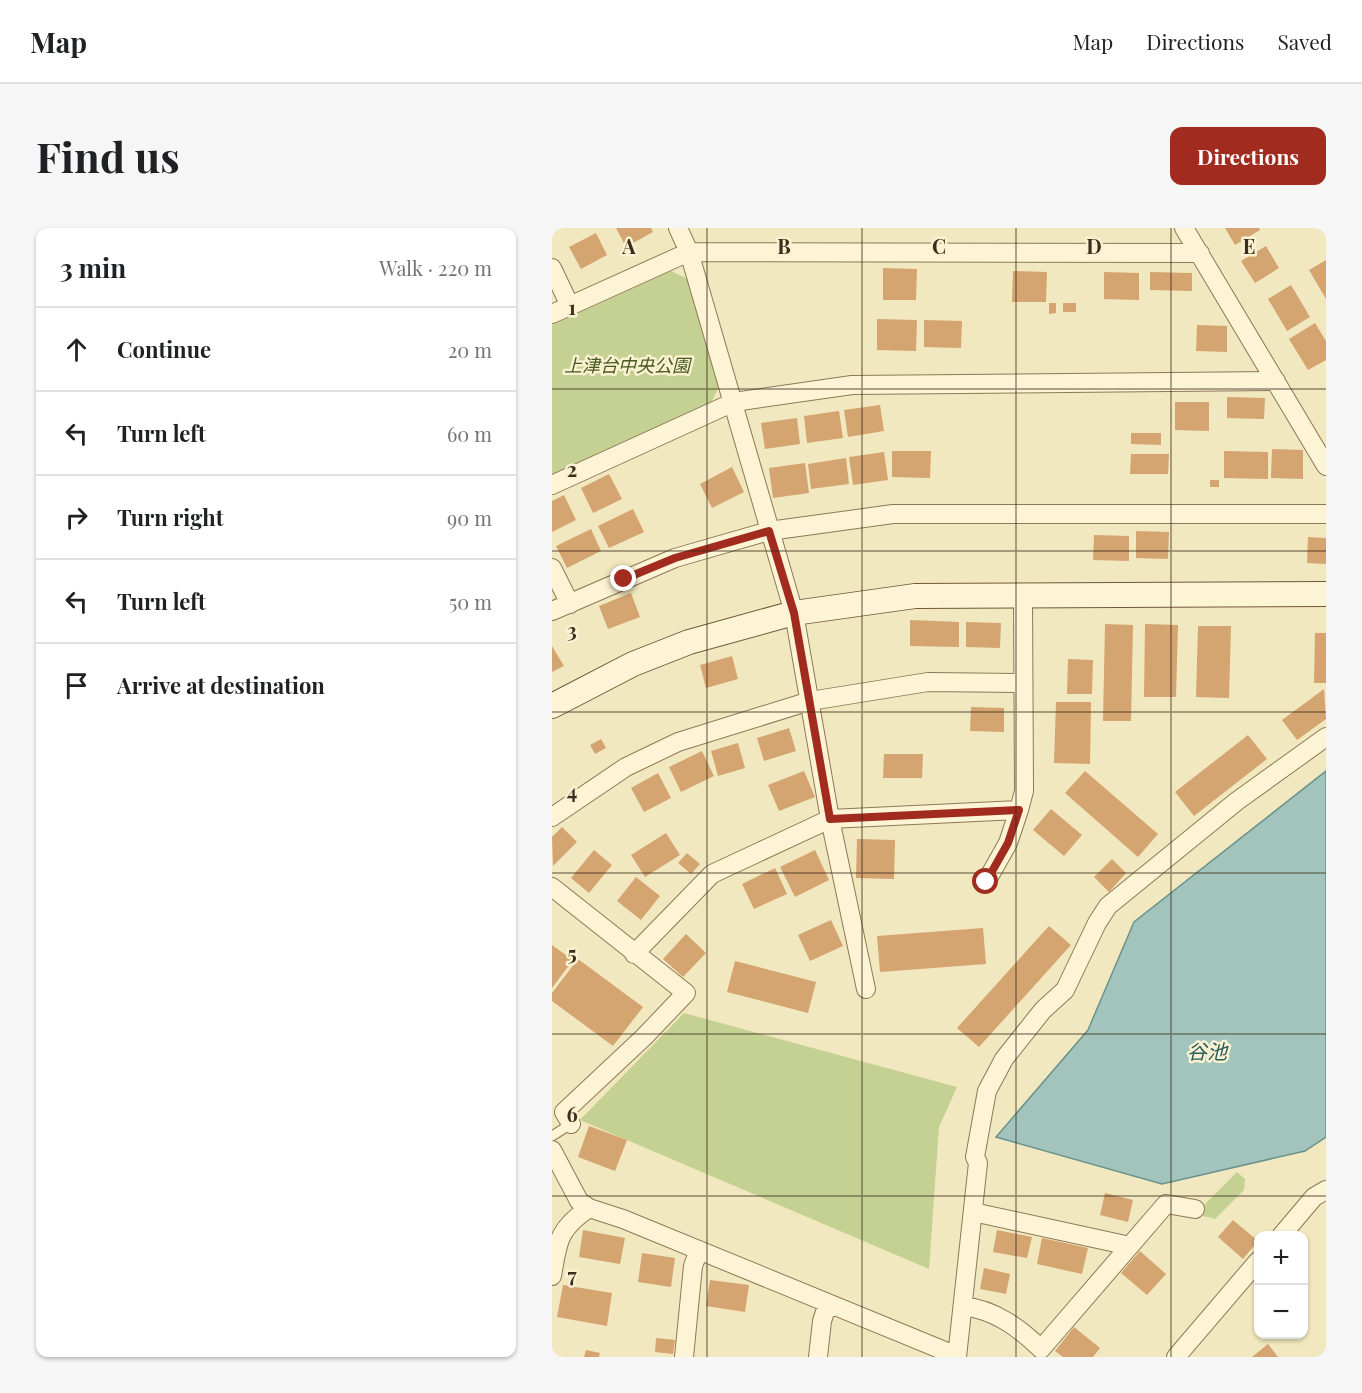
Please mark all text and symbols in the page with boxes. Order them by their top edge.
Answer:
text: Map [30,23,87,60]
text: Map [1072,27,1113,55]
text: Directions [1146,27,1244,55]
text: Saved [1277,27,1332,55]
button: Directions [1170,127,1326,185]
text: Find us [36,128,180,184]
text: A [621,232,636,259]
text: B [777,232,791,259]
text: C [932,232,946,259]
text: D [1086,232,1102,259]
text: E [1243,232,1255,259]
text: 3 min [60,250,126,285]
text: Walk · 220 m [379,254,492,281]
text: 1 [568,293,576,320]
icon: ahead [60,333,93,366]
text: Continue [117,334,211,364]
text: 20 m [448,336,492,363]
park label: 上津台中央公園 [564,353,693,377]
icon: left [60,417,93,450]
text: Turn left [117,418,206,448]
text: 60 m [447,420,492,447]
text: 2 [567,455,577,482]
icon: right [60,501,93,534]
text: Turn right [117,502,223,532]
text: 90 m [447,504,492,531]
route end [610,565,636,591]
icon: left [60,585,93,618]
text: Turn left [117,586,206,616]
text: 50 m [449,588,492,615]
text: 3 [567,616,577,643]
icon: arrive [60,669,93,702]
text: Arrive at destination [117,670,325,700]
text: 4 [567,777,577,804]
route start [972,868,998,894]
text: 5 [567,939,577,966]
water label: 谷池 [1187,1037,1229,1064]
text: 6 [566,1100,578,1127]
map controls [1254,1231,1308,1339]
button: + [1254,1231,1308,1285]
text: 7 [567,1261,577,1288]
button: − [1254,1285,1308,1339]

